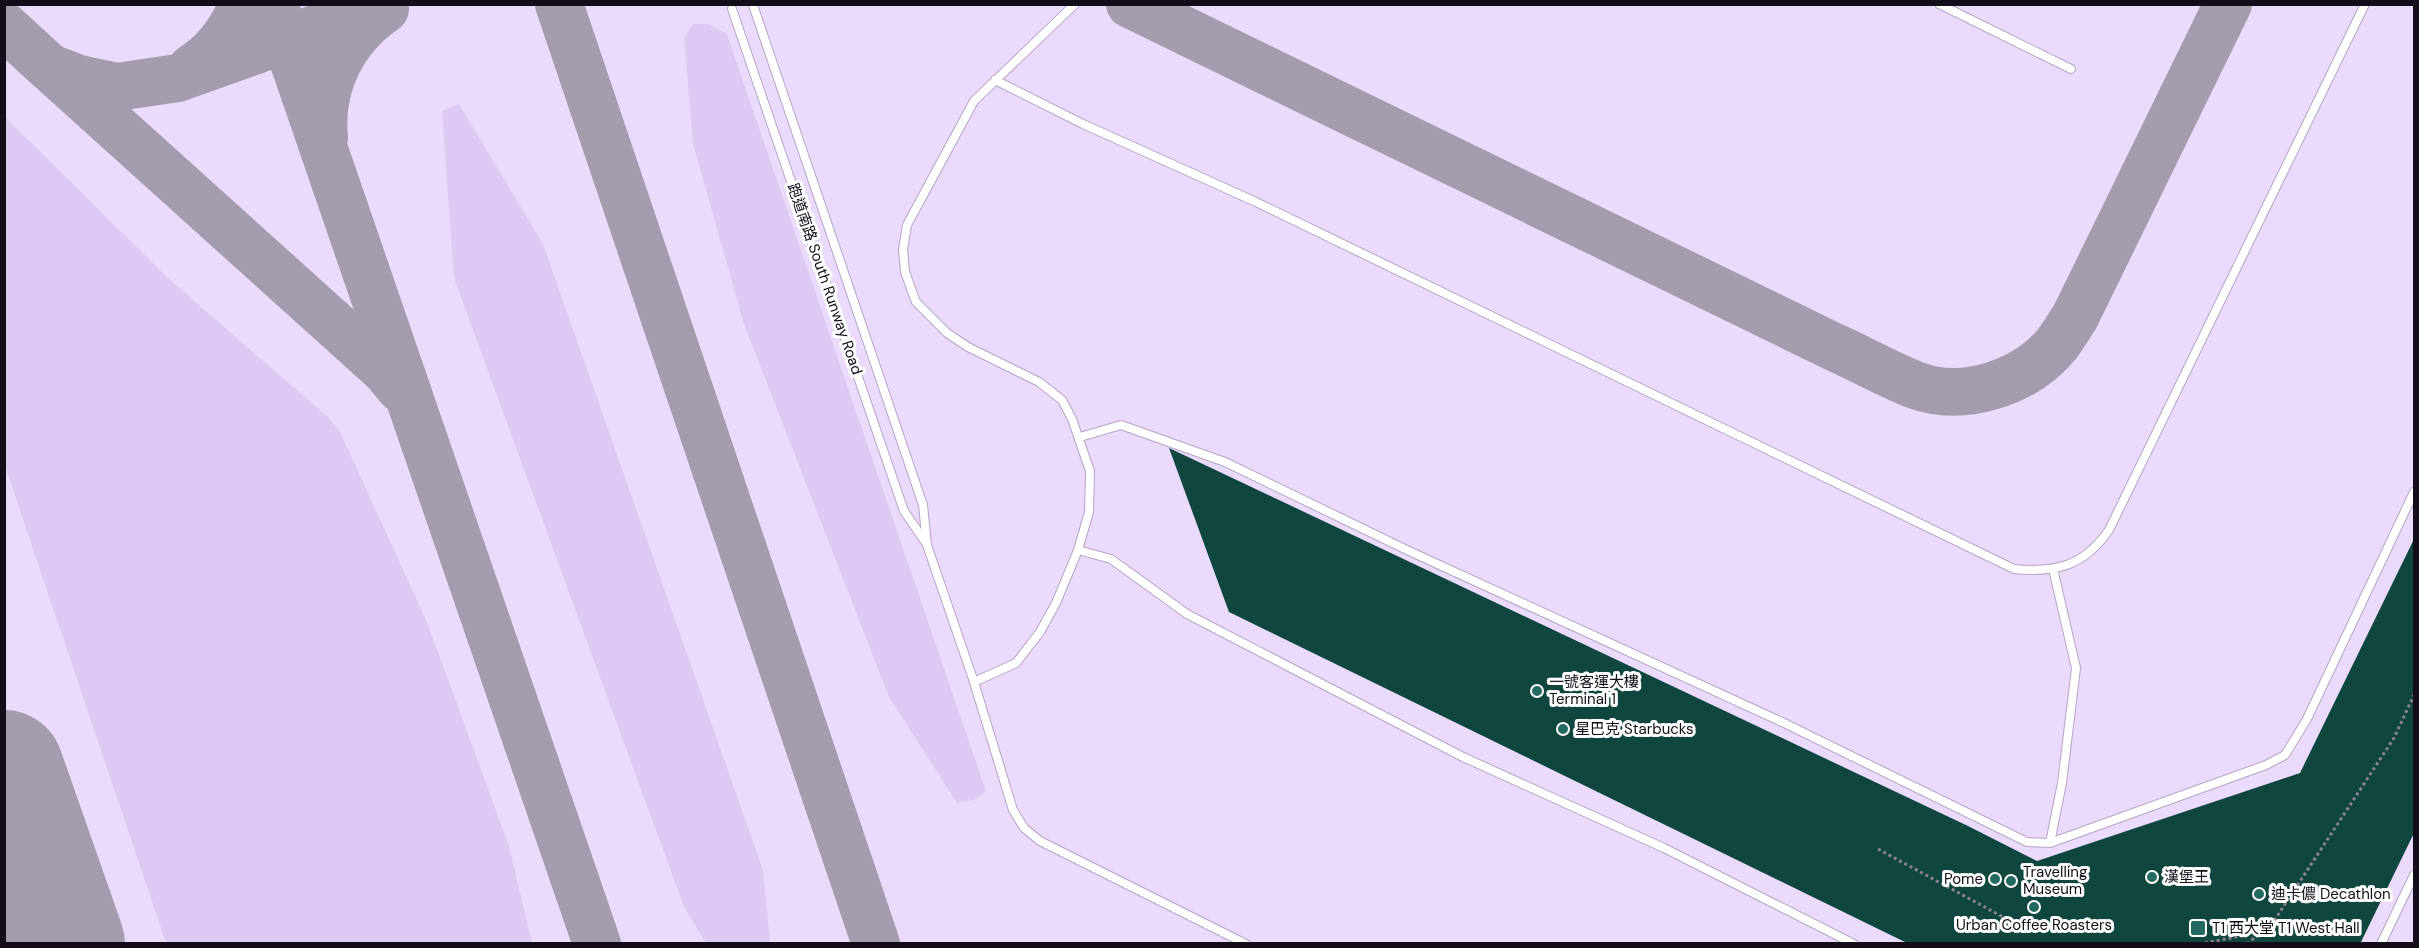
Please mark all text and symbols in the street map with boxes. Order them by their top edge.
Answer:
street label: 跑道南路 South Runway Road [783,181,867,377]
place label: 一號客運大樓 Terminal 1 [1549,672,1639,709]
marker: 一號客運大樓 Terminal 1 [1530,684,1544,698]
place label: 星巴克 Starbucks [1575,719,1694,739]
marker: 星巴克 Starbucks [1556,722,1570,736]
place label: Travelling Museum [2023,862,2087,899]
place label: 漢堡王 [2164,867,2209,887]
place label: Pome [1944,869,1983,889]
marker: 漢堡王 [2145,870,2159,884]
marker: Pome [1988,872,2002,886]
marker: Travelling Museum [2004,874,2018,888]
place label: 迪卡儂 Decathlon [2271,884,2391,904]
marker: 迪卡儂 Decathlon [2252,887,2266,901]
marker: Urban Coffee Roasters [2027,900,2041,914]
place label: Urban Coffee Roasters [1956,915,2112,935]
place label: T1 西大堂 T1 West Hall [2212,918,2360,938]
marker: T1 西大堂 T1 West Hall [2189,919,2207,937]

